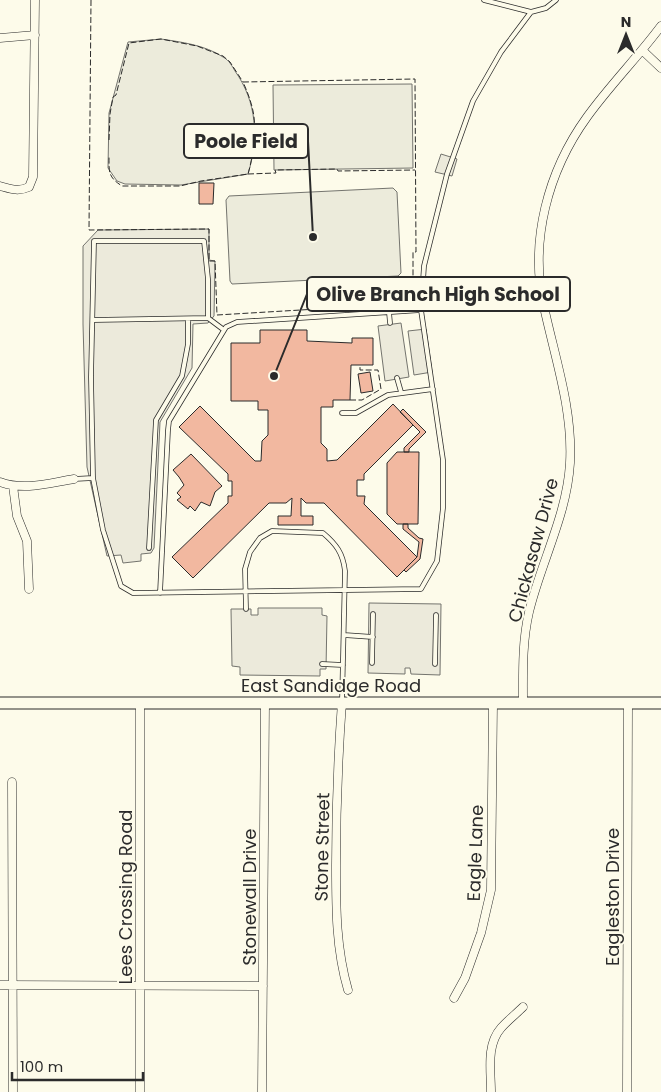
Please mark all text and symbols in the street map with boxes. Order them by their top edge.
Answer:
north arrow [601,10,651,60]
text: N [621,12,631,32]
callout: Poole Field [184,124,308,158]
text: Poole Field [194,128,298,155]
callout: Olive Branch High School [307,277,570,311]
text: Olive Branch High School [316,281,560,308]
street label: Chickasaw Drive [502,475,564,625]
street label: East Sandidge Road [241,673,421,698]
street label: Stone Street [309,792,335,902]
street label: Eagle Lane [461,804,489,902]
street label: Lees Crossing Road [113,810,138,984]
street label: Stonewall Drive [237,828,262,966]
street label: Eagleston Drive [600,828,625,966]
scale bar [12,1050,144,1082]
text: 100 m [20,1056,63,1077]

